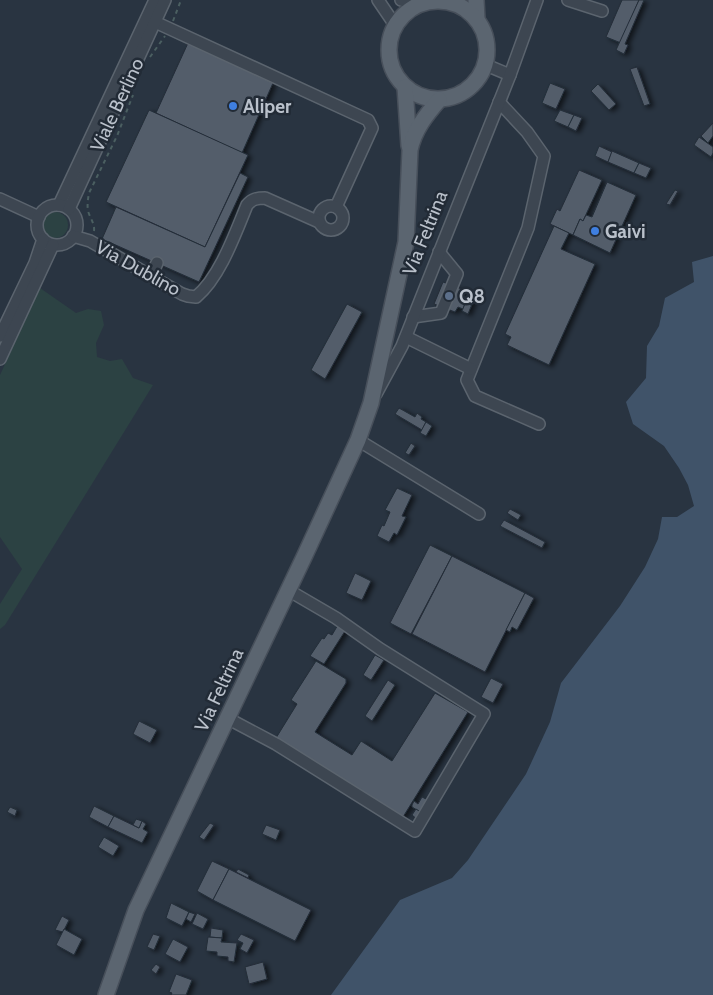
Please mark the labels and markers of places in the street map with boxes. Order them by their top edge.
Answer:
place label: Aliper [243,95,292,118]
marker: Aliper [227,100,239,112]
place label: Gaivi [605,220,646,243]
marker: Gaivi [589,225,601,237]
place label: Q8 [459,285,485,308]
marker: Q8 [443,290,455,302]

